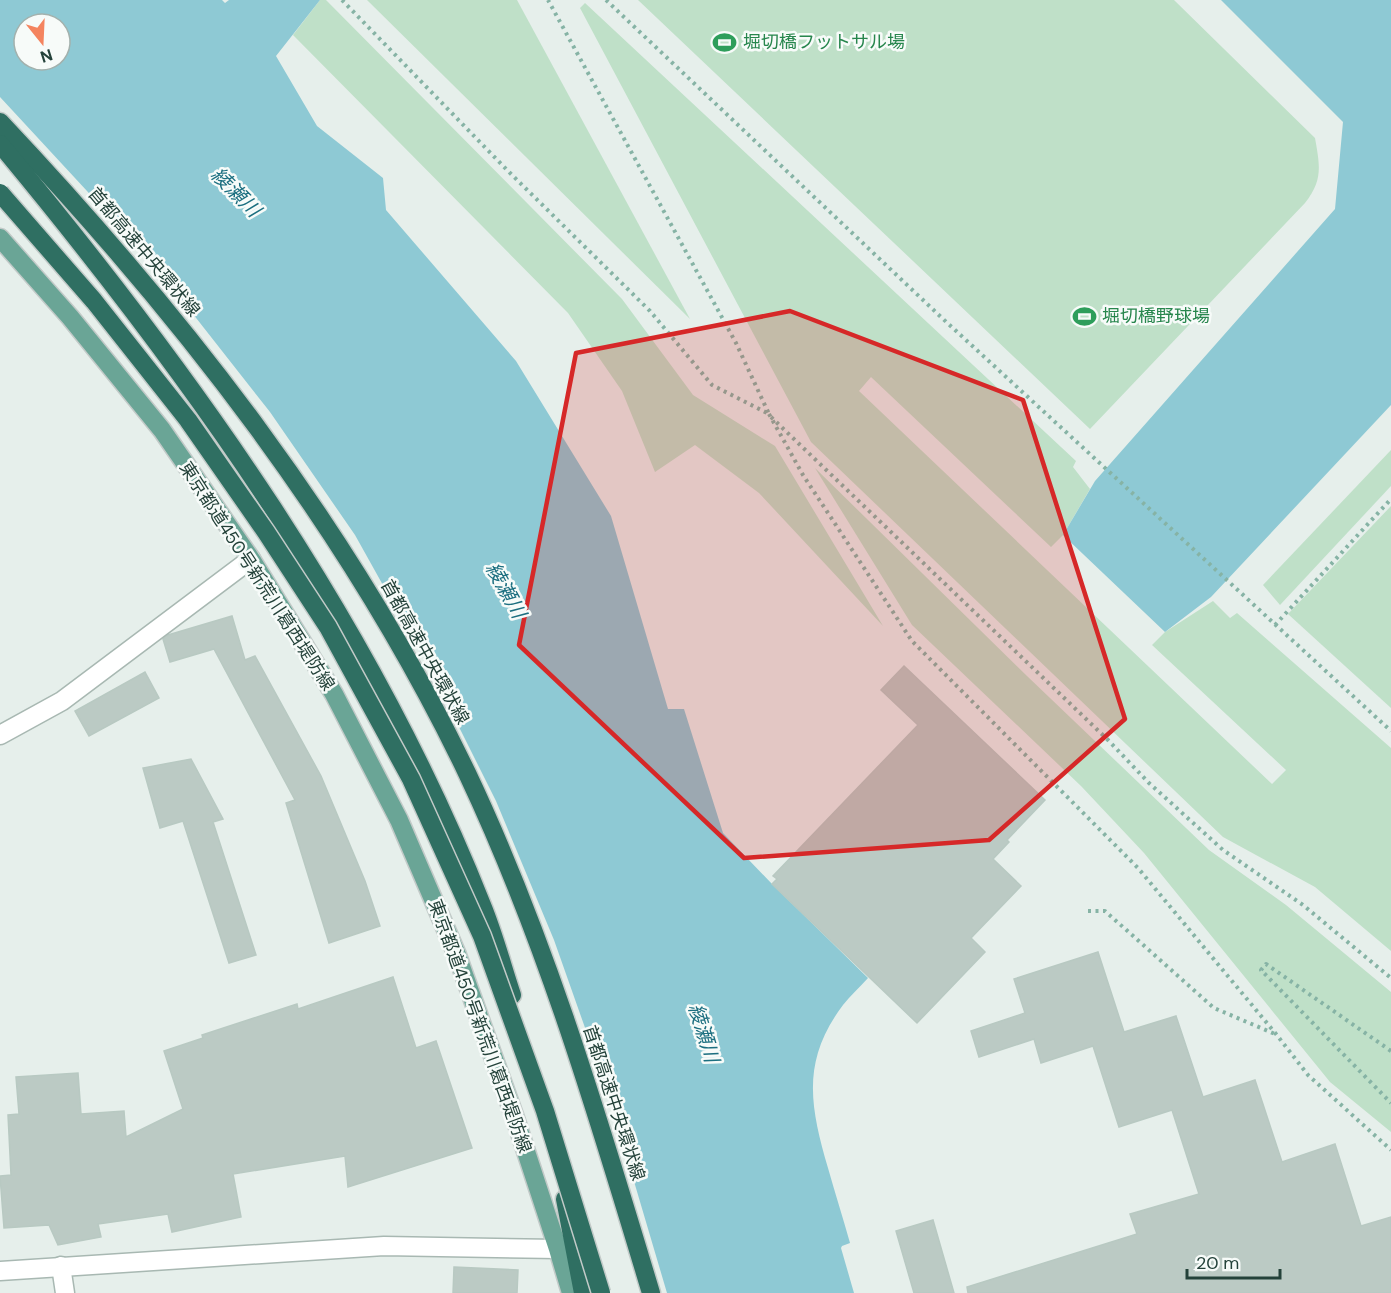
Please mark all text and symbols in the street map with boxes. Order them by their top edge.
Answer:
north arrow [12,12,72,72]
sports icon: 堀切橋フットサル場 [712,29,738,55]
place label: 堀切橋フットサル場 [743,30,905,54]
text: N [38,44,55,68]
water label: 綾瀬川 [206,162,268,224]
street label: 首都高速中央環状線 [83,182,205,322]
sports icon: 堀切橋野球場 [1071,303,1097,329]
place label: 堀切橋野球場 [1102,304,1210,328]
street label: 東京都道450号新荒川葛西堤防線 [174,457,340,695]
water label: 綾瀬川 [480,557,533,624]
street label: 首都高速中央環状線 [375,575,475,729]
street label: 東京都道450号新荒川葛西堤防線 [423,896,537,1156]
water label: 綾瀬川 [683,1001,726,1067]
street label: 首都高速中央環状線 [578,1022,650,1184]
scale bar [1187,1242,1280,1280]
text: 20 m [1196,1251,1239,1275]

